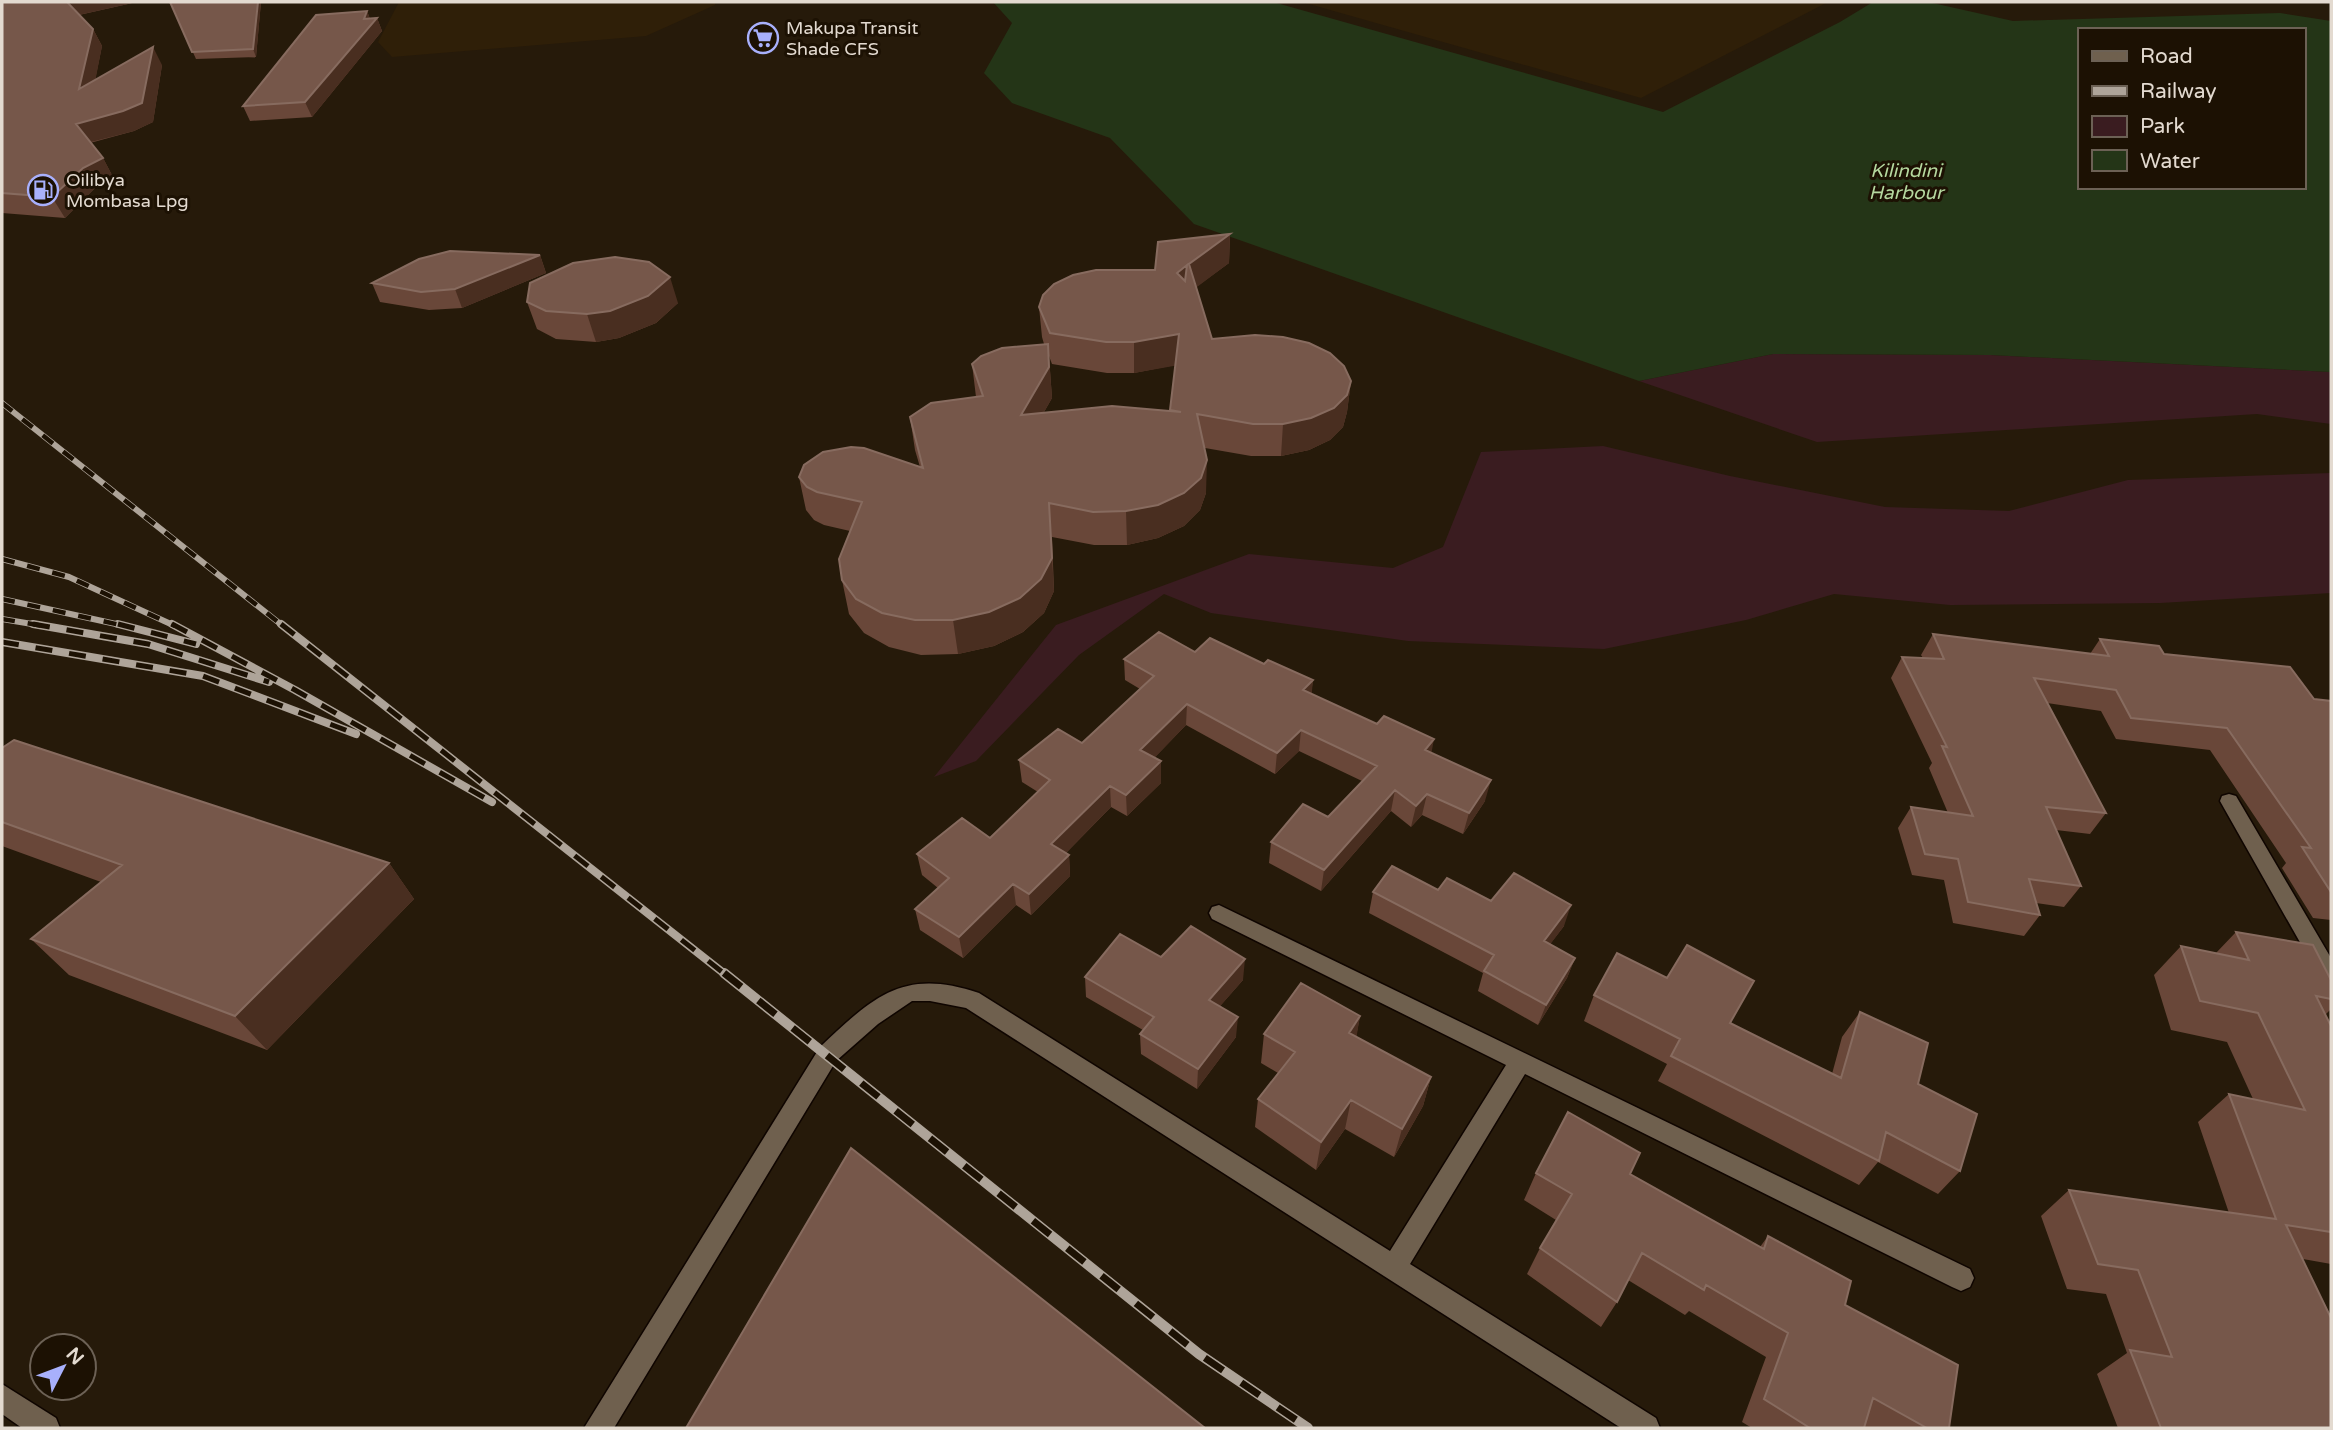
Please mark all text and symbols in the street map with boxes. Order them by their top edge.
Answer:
place label: Makupa Transit Shade CFS [786,17,918,60]
supermarket icon: Makupa Transit Shade CFS [746,21,780,55]
legend [2078,28,2305,189]
text: Road [2140,44,2193,69]
text: Railway [2140,79,2217,104]
text: Park [2140,114,2185,139]
text: Water [2140,149,2200,174]
water label: Kilindini Harbour [1869,160,1946,204]
place label: Oilibya Mombasa Lpg [66,169,189,212]
fuel station icon: Oilibya Mombasa Lpg [26,173,60,207]
north arrow [28,1332,98,1402]
text: N [62,1343,88,1369]

